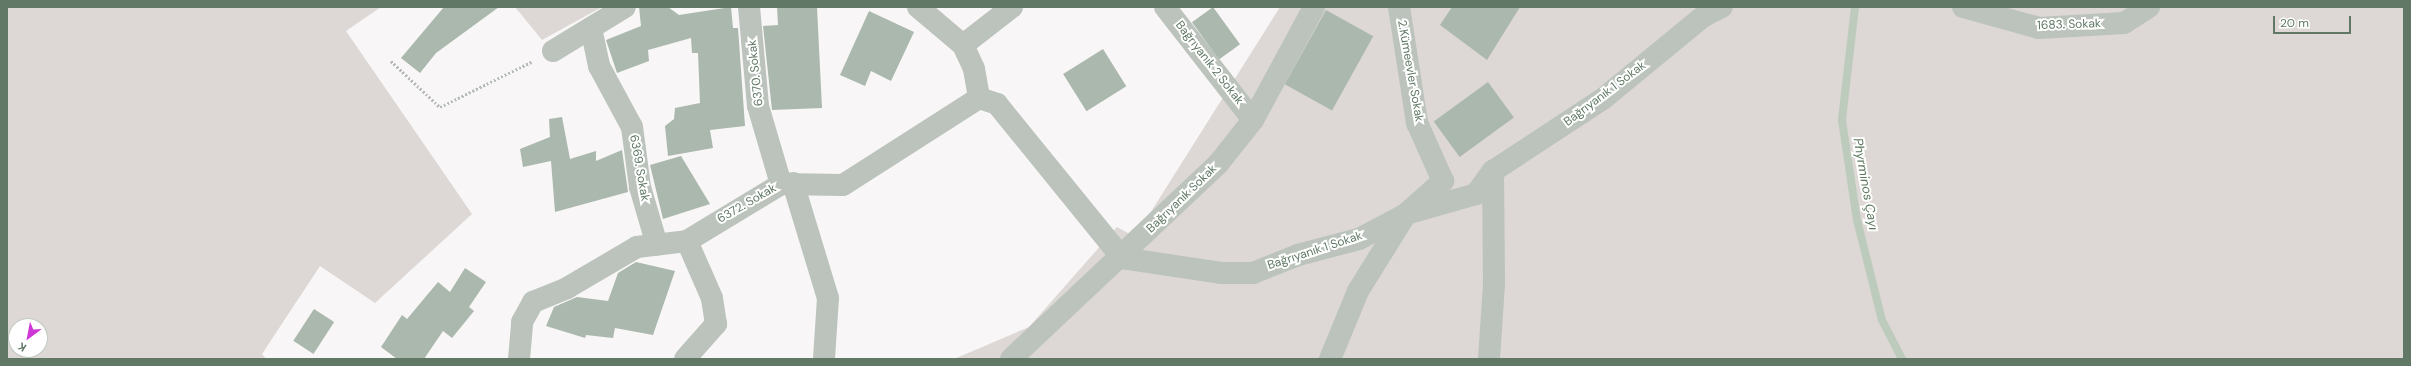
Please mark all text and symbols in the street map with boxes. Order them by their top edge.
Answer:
scale bar [2275,8,2353,34]
text: 20 m [2280,15,2309,31]
street label: 1683. Sokak [2037,17,2101,33]
street label: Bağrıyanık 2 Sokak [1172,18,1246,108]
street label: 2.Kümeevler Sokak [1394,19,1426,123]
street label: 6370. Sokak [745,39,767,107]
street label: Bağrıyanık 1 Sokak [1561,59,1649,129]
street label: 6369. Sokak [626,134,652,202]
water label: Phyrminos Çayı [1849,137,1881,231]
street label: Bağrıyanık Sokak [1144,162,1220,236]
street label: 6372. Sokak [715,181,779,227]
street label: Bağrıyanık 1 Sokak [1266,229,1364,273]
north arrow [8,318,48,358]
text: K [15,339,29,355]

